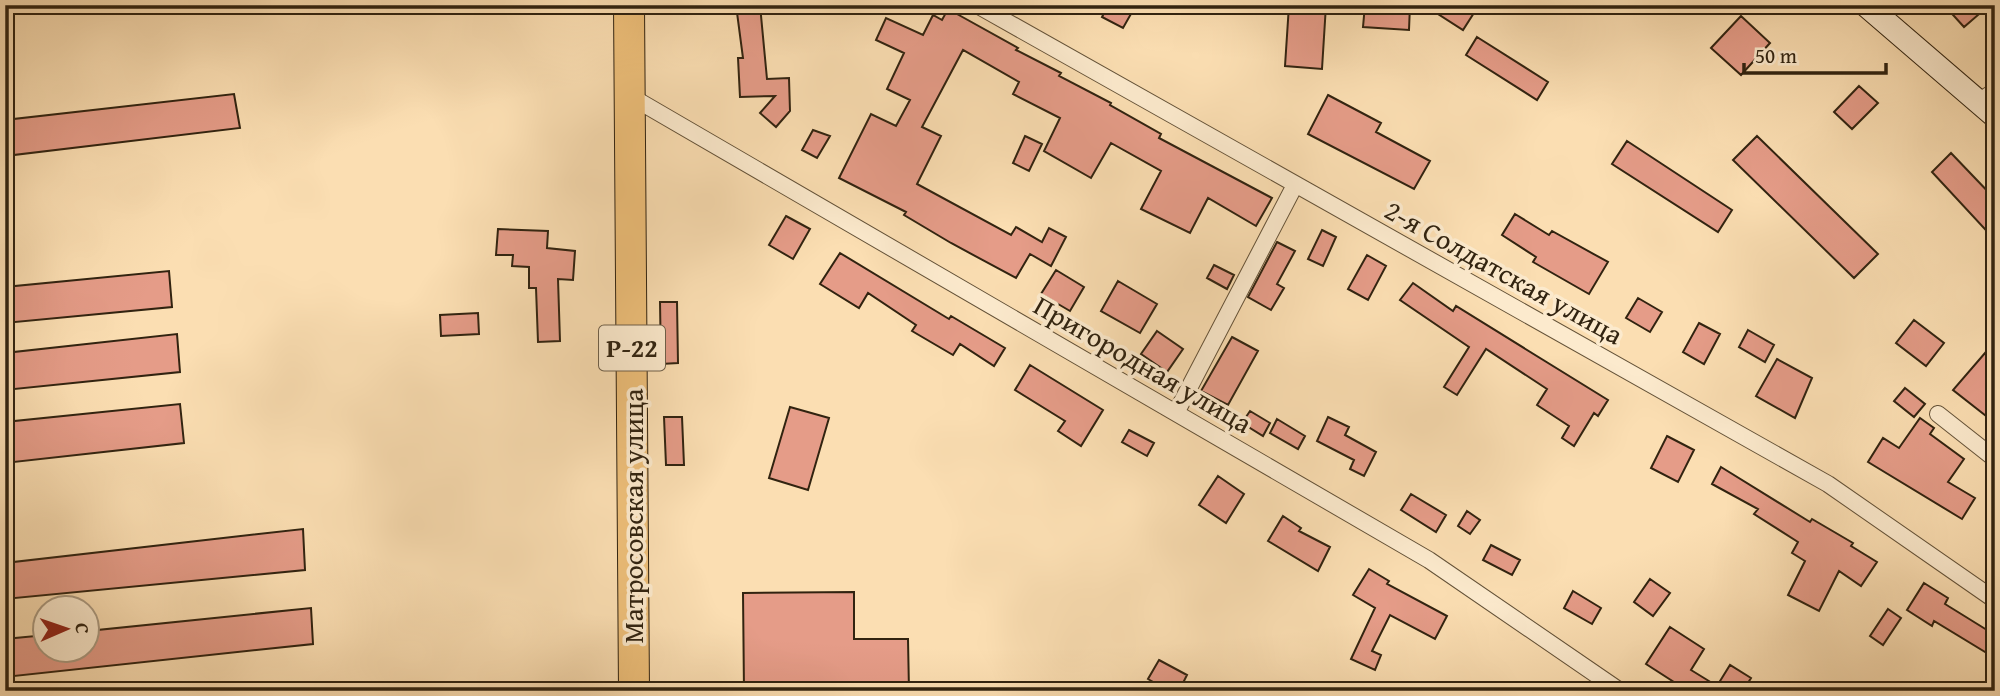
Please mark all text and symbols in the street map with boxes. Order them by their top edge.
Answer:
scale bar [1744,32,1886,76]
text: 50 m [1755,40,1797,71]
street label: 2-я Солдатская улица [1378,189,1631,354]
street label: Пригородная улица [1026,284,1261,443]
road number: Р-22 [599,326,665,370]
street label: Матросовская улица [612,388,653,643]
north arrow [32,594,102,664]
text: С [69,623,97,635]

